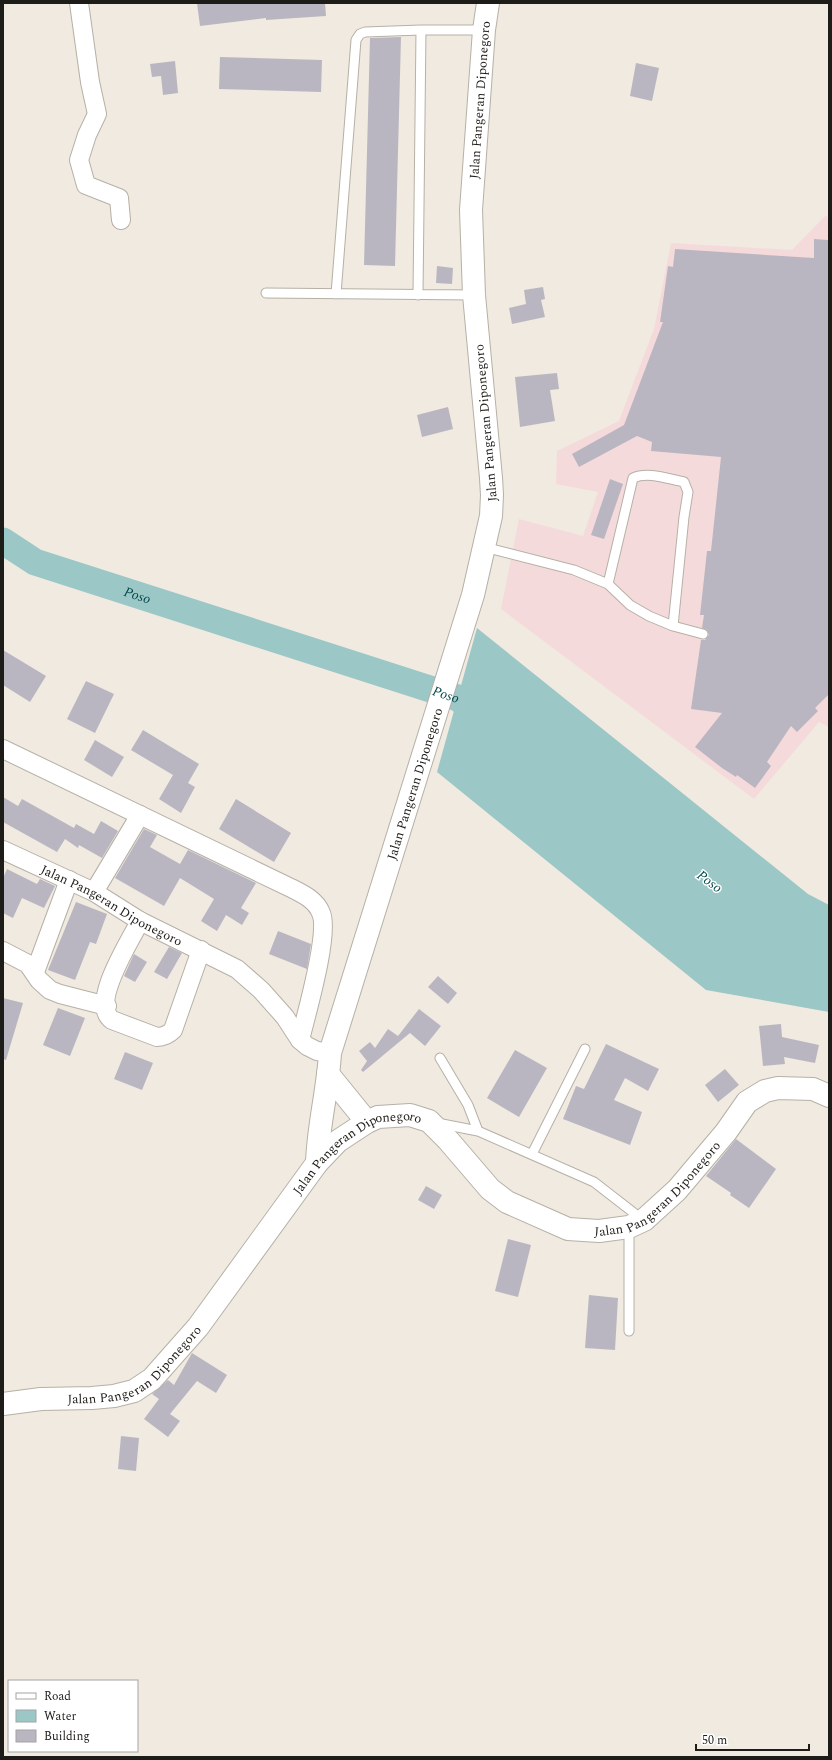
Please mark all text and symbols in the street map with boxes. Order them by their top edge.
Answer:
street label: Jalan Pangeran Diponegoro [464,20,496,180]
street label: Jalan Pangeran Diponegoro [469,343,503,503]
water label: Poso [121,581,154,610]
water label: Poso [430,680,462,709]
street label: Jalan Pangeran Diponegoro [382,705,448,863]
street label: Jalan Pangeran Diponegoro [37,860,186,952]
water label: Poso [692,865,727,898]
street label: Jalan Pangeran Diponegoro [288,1106,424,1199]
street label: Jalan Pangeran Diponegoro [594,1137,726,1242]
street label: Jalan Pangeran Diponegoro [67,1321,206,1409]
legend [8,1680,138,1752]
text: Road [44,1687,71,1706]
text: Water [44,1707,76,1726]
scale bar [696,1726,809,1752]
text: Building [44,1727,90,1746]
text: 50 m [702,1731,727,1750]

